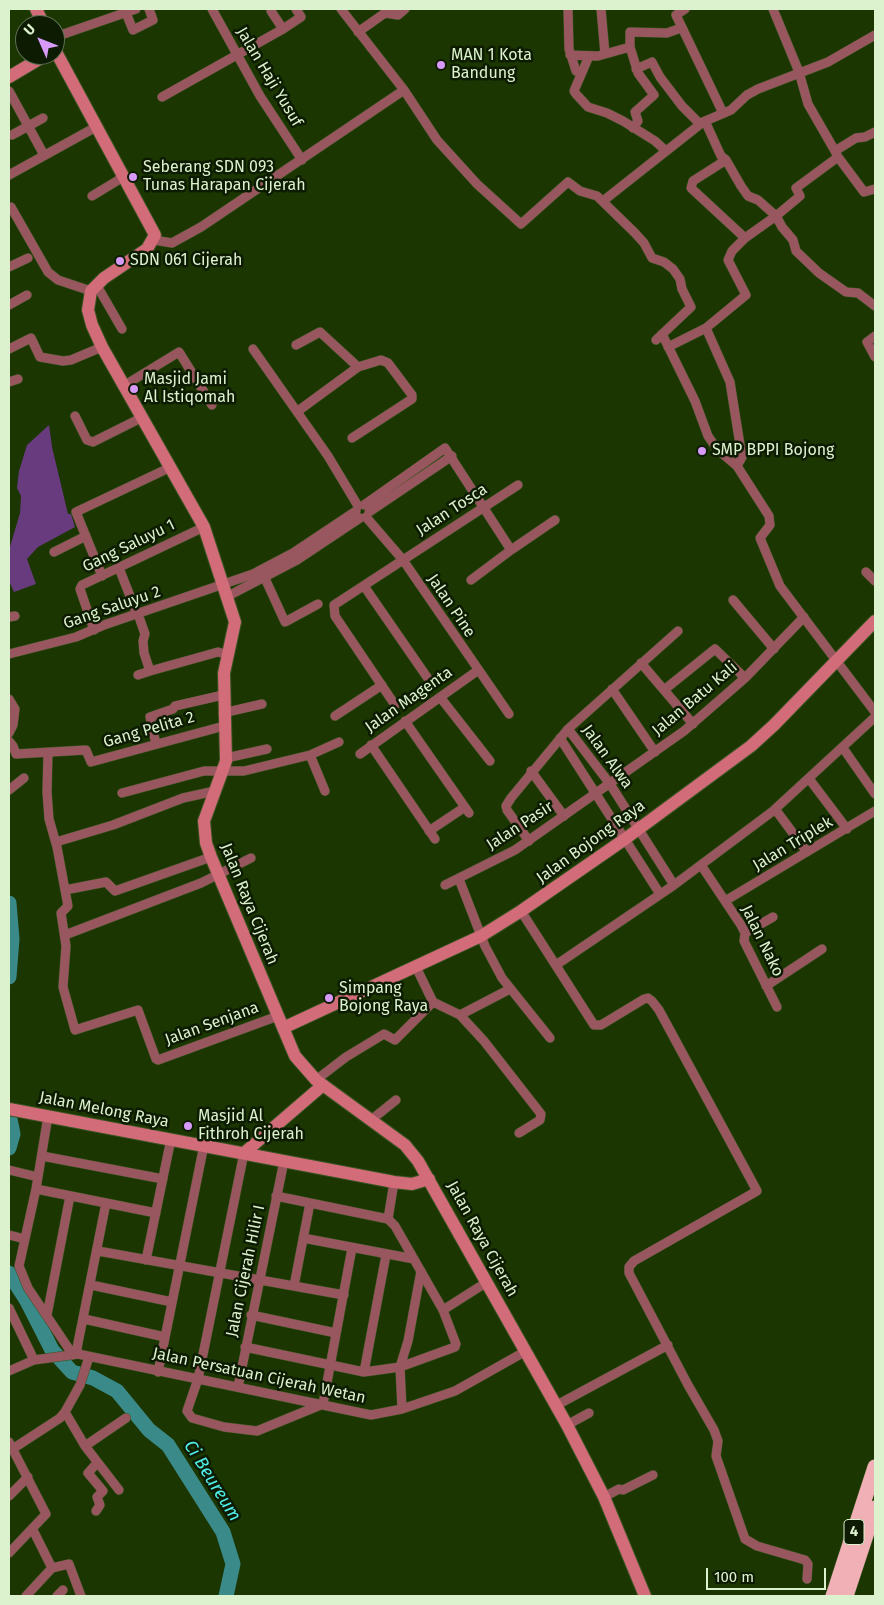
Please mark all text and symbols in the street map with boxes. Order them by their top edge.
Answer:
north arrow [15,15,65,65]
text: U [20,21,39,39]
street label: Jalan Haji Yusuf [232,24,306,130]
place label: MAN 1 Kota Bandung [451,46,532,84]
marker: MAN 1 Kota Bandung [435,59,447,71]
place label: Seberang SDN 093 Tunas Harapan Cijerah [143,158,306,196]
marker: Seberang SDN 093 Tunas Harapan Cijerah [127,171,139,183]
place label: SDN 061 Cijerah [130,251,242,271]
marker: SDN 061 Cijerah [114,255,126,267]
place label: Masjid Jami Al Istiqomah [144,370,235,408]
marker: Masjid Jami Al Istiqomah [128,383,140,395]
place label: SMP BPPI Bojong [712,441,834,461]
marker: SMP BPPI Bojong [696,445,708,457]
street label: Jalan Tosca [413,480,491,540]
street label: Gang Saluyu 1 [80,515,178,577]
street label: Jalan Pine [423,571,479,641]
street label: Gang Saluyu 2 [61,582,163,634]
street label: Jalan Batu Kali [649,658,741,740]
street label: Jalan Magenta [362,663,456,737]
street label: Gang Pelita 2 [101,708,197,752]
street label: Jalan Alwa [577,721,637,793]
street label: Jalan Bojong Raya [533,796,649,888]
street label: Jalan Pasir [483,797,557,855]
street label: Jalan Triplek [750,813,836,875]
street label: Jalan Raya Cijerah [216,840,282,968]
street label: Jalan Nako [736,902,788,980]
place label: Simpang Bojong Raya [339,979,428,1017]
marker: Simpang Bojong Raya [323,992,335,1004]
street label: Jalan Senjana [162,998,262,1050]
street label: Jalan Melong Raya [38,1088,170,1132]
place label: Masjid Al Fithroh Cijerah [198,1107,304,1145]
marker: Masjid Al Fithroh Cijerah [182,1120,194,1132]
street label: Jalan Raya Cijerah [442,1178,522,1300]
street label: Jalan Cijerah Hilir I [223,1203,269,1339]
street label: Jalan Persatuan Cijerah Wetan [151,1344,367,1408]
water label: Ci Beureum [179,1437,245,1525]
road number: 4 [844,1520,864,1544]
scale bar [709,1558,829,1590]
text: 100 m [714,1568,754,1586]

